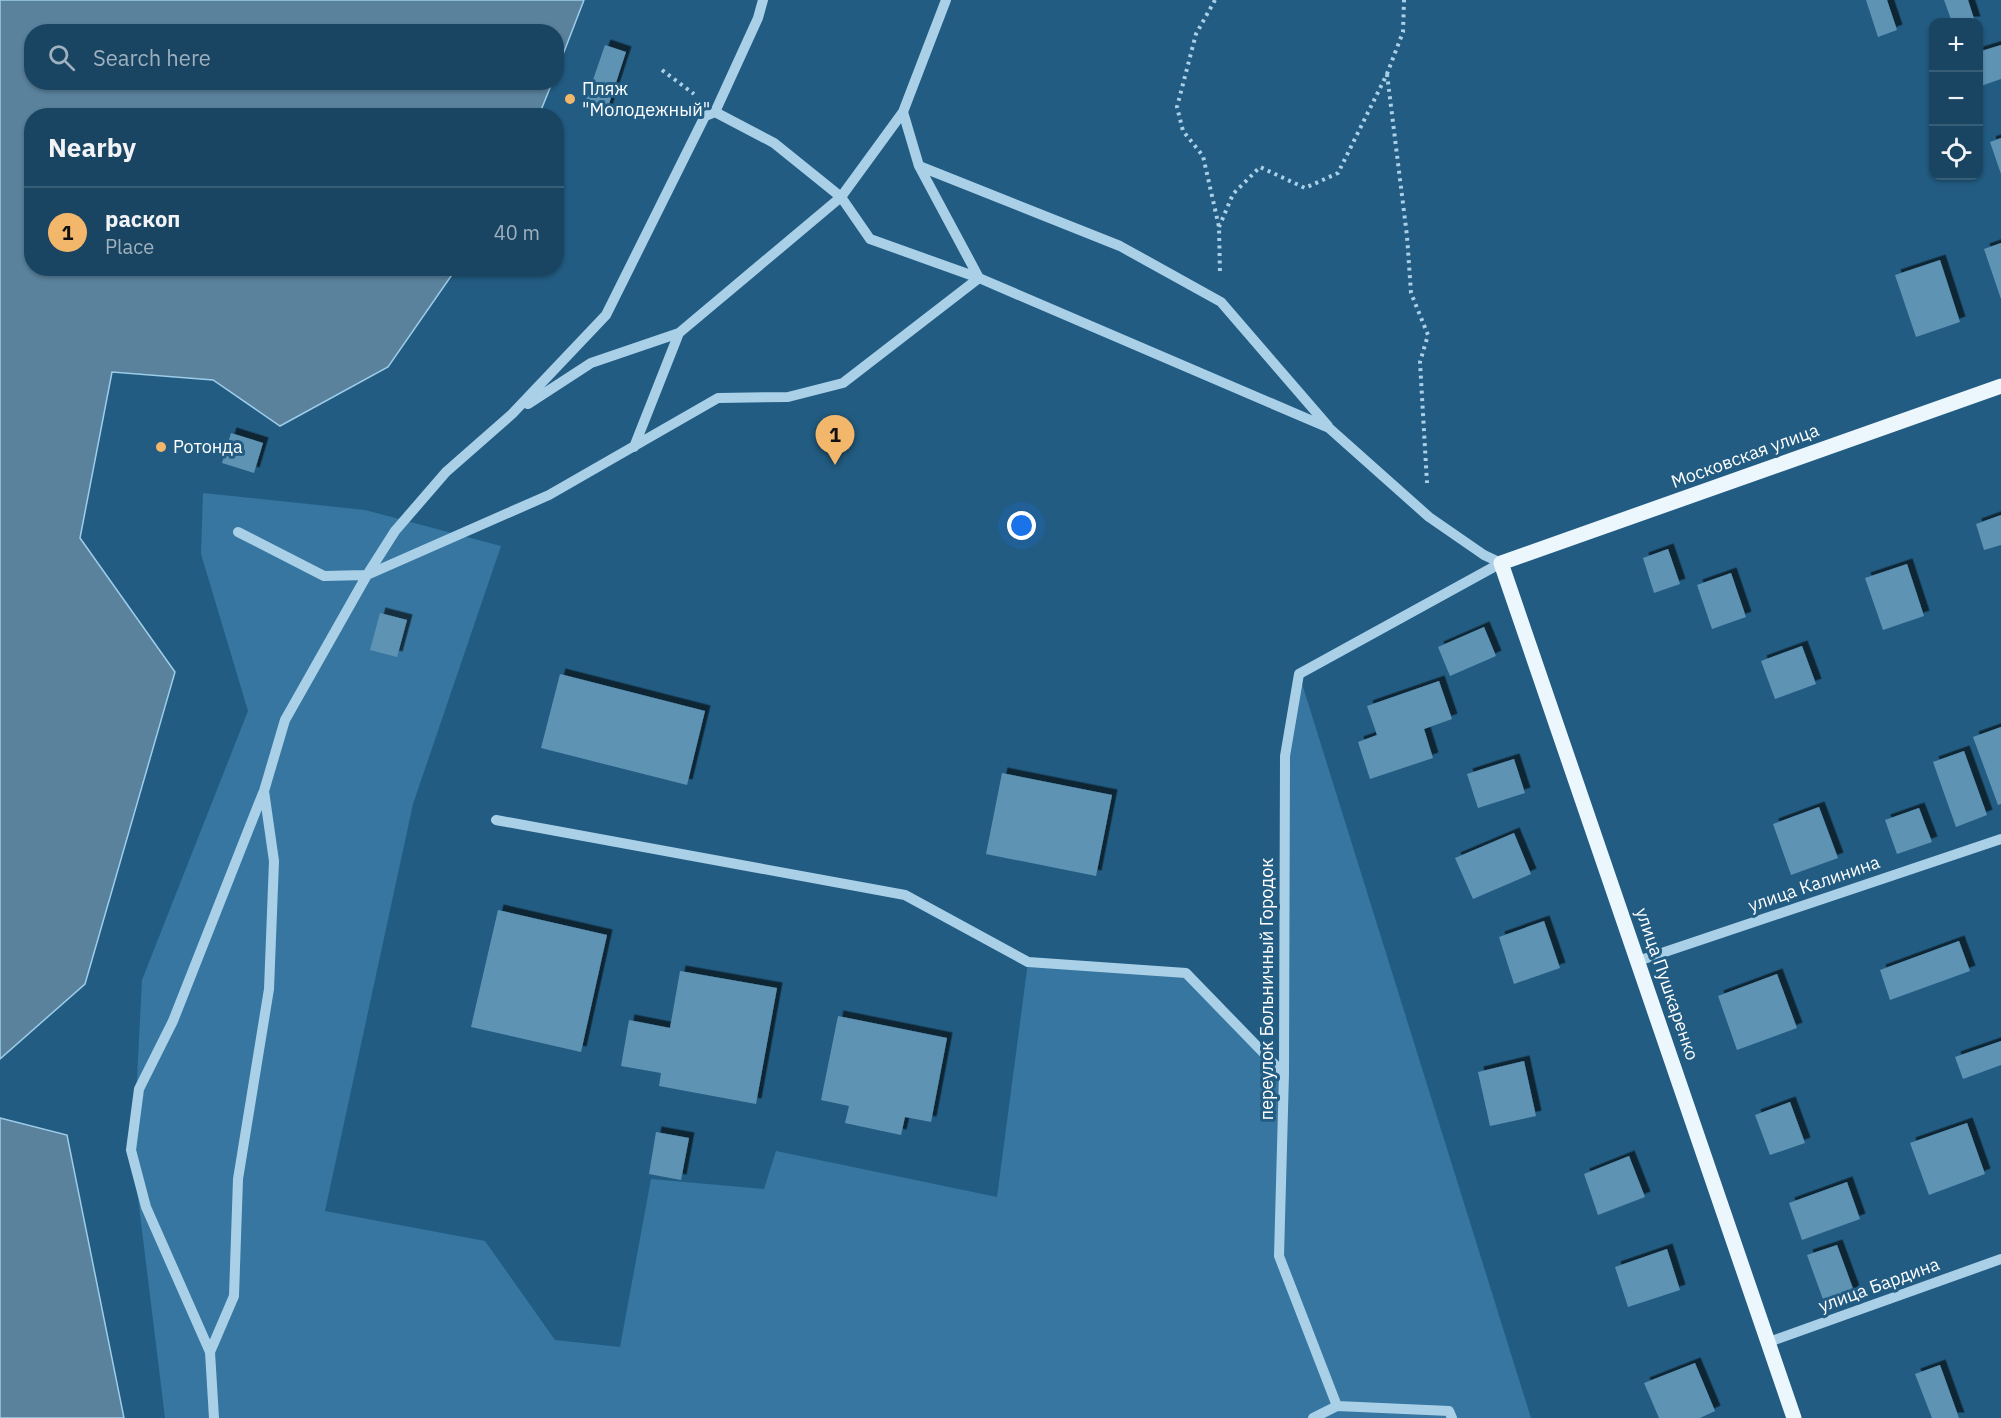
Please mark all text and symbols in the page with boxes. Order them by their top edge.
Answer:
map controls [1929,18,1983,180]
button: + [1929,18,1983,72]
search box [24,24,564,90]
icon: search [45,41,78,74]
text: Search here [93,43,211,72]
button: − [1929,72,1983,126]
place label: Пляж "Молодежный" [582,77,710,121]
marker: Пляж "Молодежный" [563,92,577,106]
button: locate [1929,126,1983,180]
text: Nearby [48,130,136,164]
text: раскоп [105,204,180,233]
text: 1 [62,219,74,246]
text: 40 m [494,219,540,246]
text: Place [105,233,154,260]
pin: 1 [816,416,854,465]
street label: Московская улица [1668,418,1822,493]
place label: Ротонда [173,435,243,458]
marker: Ротонда [154,440,168,454]
your location [1007,511,1036,540]
street label: улица Калинина [1745,850,1883,917]
street label: переулок Больничный Городок [1255,858,1278,1120]
street label: улица Пушкаренко [1631,905,1704,1063]
street label: улица Бардина [1815,1252,1943,1317]

